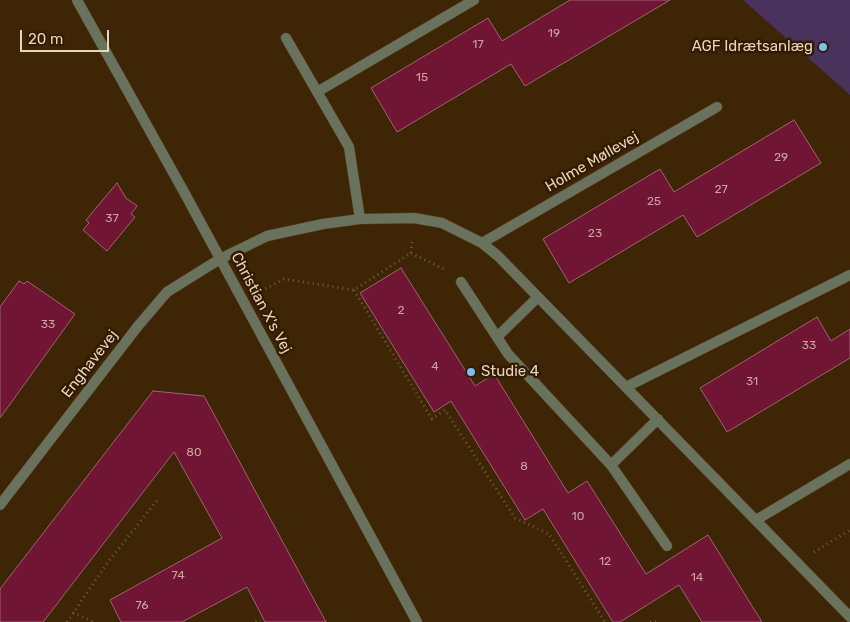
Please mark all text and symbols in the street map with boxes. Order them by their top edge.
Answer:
scale bar [22,20,111,52]
house number: 19 [548,27,560,41]
text: 20 m [28,30,63,48]
house number: 17 [472,38,484,52]
place label: AGF Idrætsanlæg [692,38,813,56]
marker: AGF Idrætsanlæg [817,41,829,53]
house number: 15 [416,71,428,85]
street label: Holme Møllevej [542,128,642,196]
house number: 29 [774,151,788,165]
house number: 27 [714,183,728,197]
house number: 25 [647,195,661,209]
house number: 37 [105,212,119,226]
house number: 23 [588,227,602,241]
street label: Christian X's Vej [227,249,295,357]
house number: 2 [397,304,405,318]
house number: 33 [41,318,55,332]
street label: Enghavevej [58,327,122,401]
house number: 33 [802,339,816,353]
house number: 4 [431,360,439,374]
place label: Studie 4 [481,363,539,381]
marker: Studie 4 [465,366,477,378]
house number: 31 [746,375,758,389]
house number: 80 [186,446,202,460]
house number: 8 [520,460,528,474]
house number: 10 [572,510,584,524]
house number: 12 [599,555,611,569]
house number: 74 [171,569,185,583]
house number: 14 [691,571,703,585]
house number: 76 [135,599,149,613]

